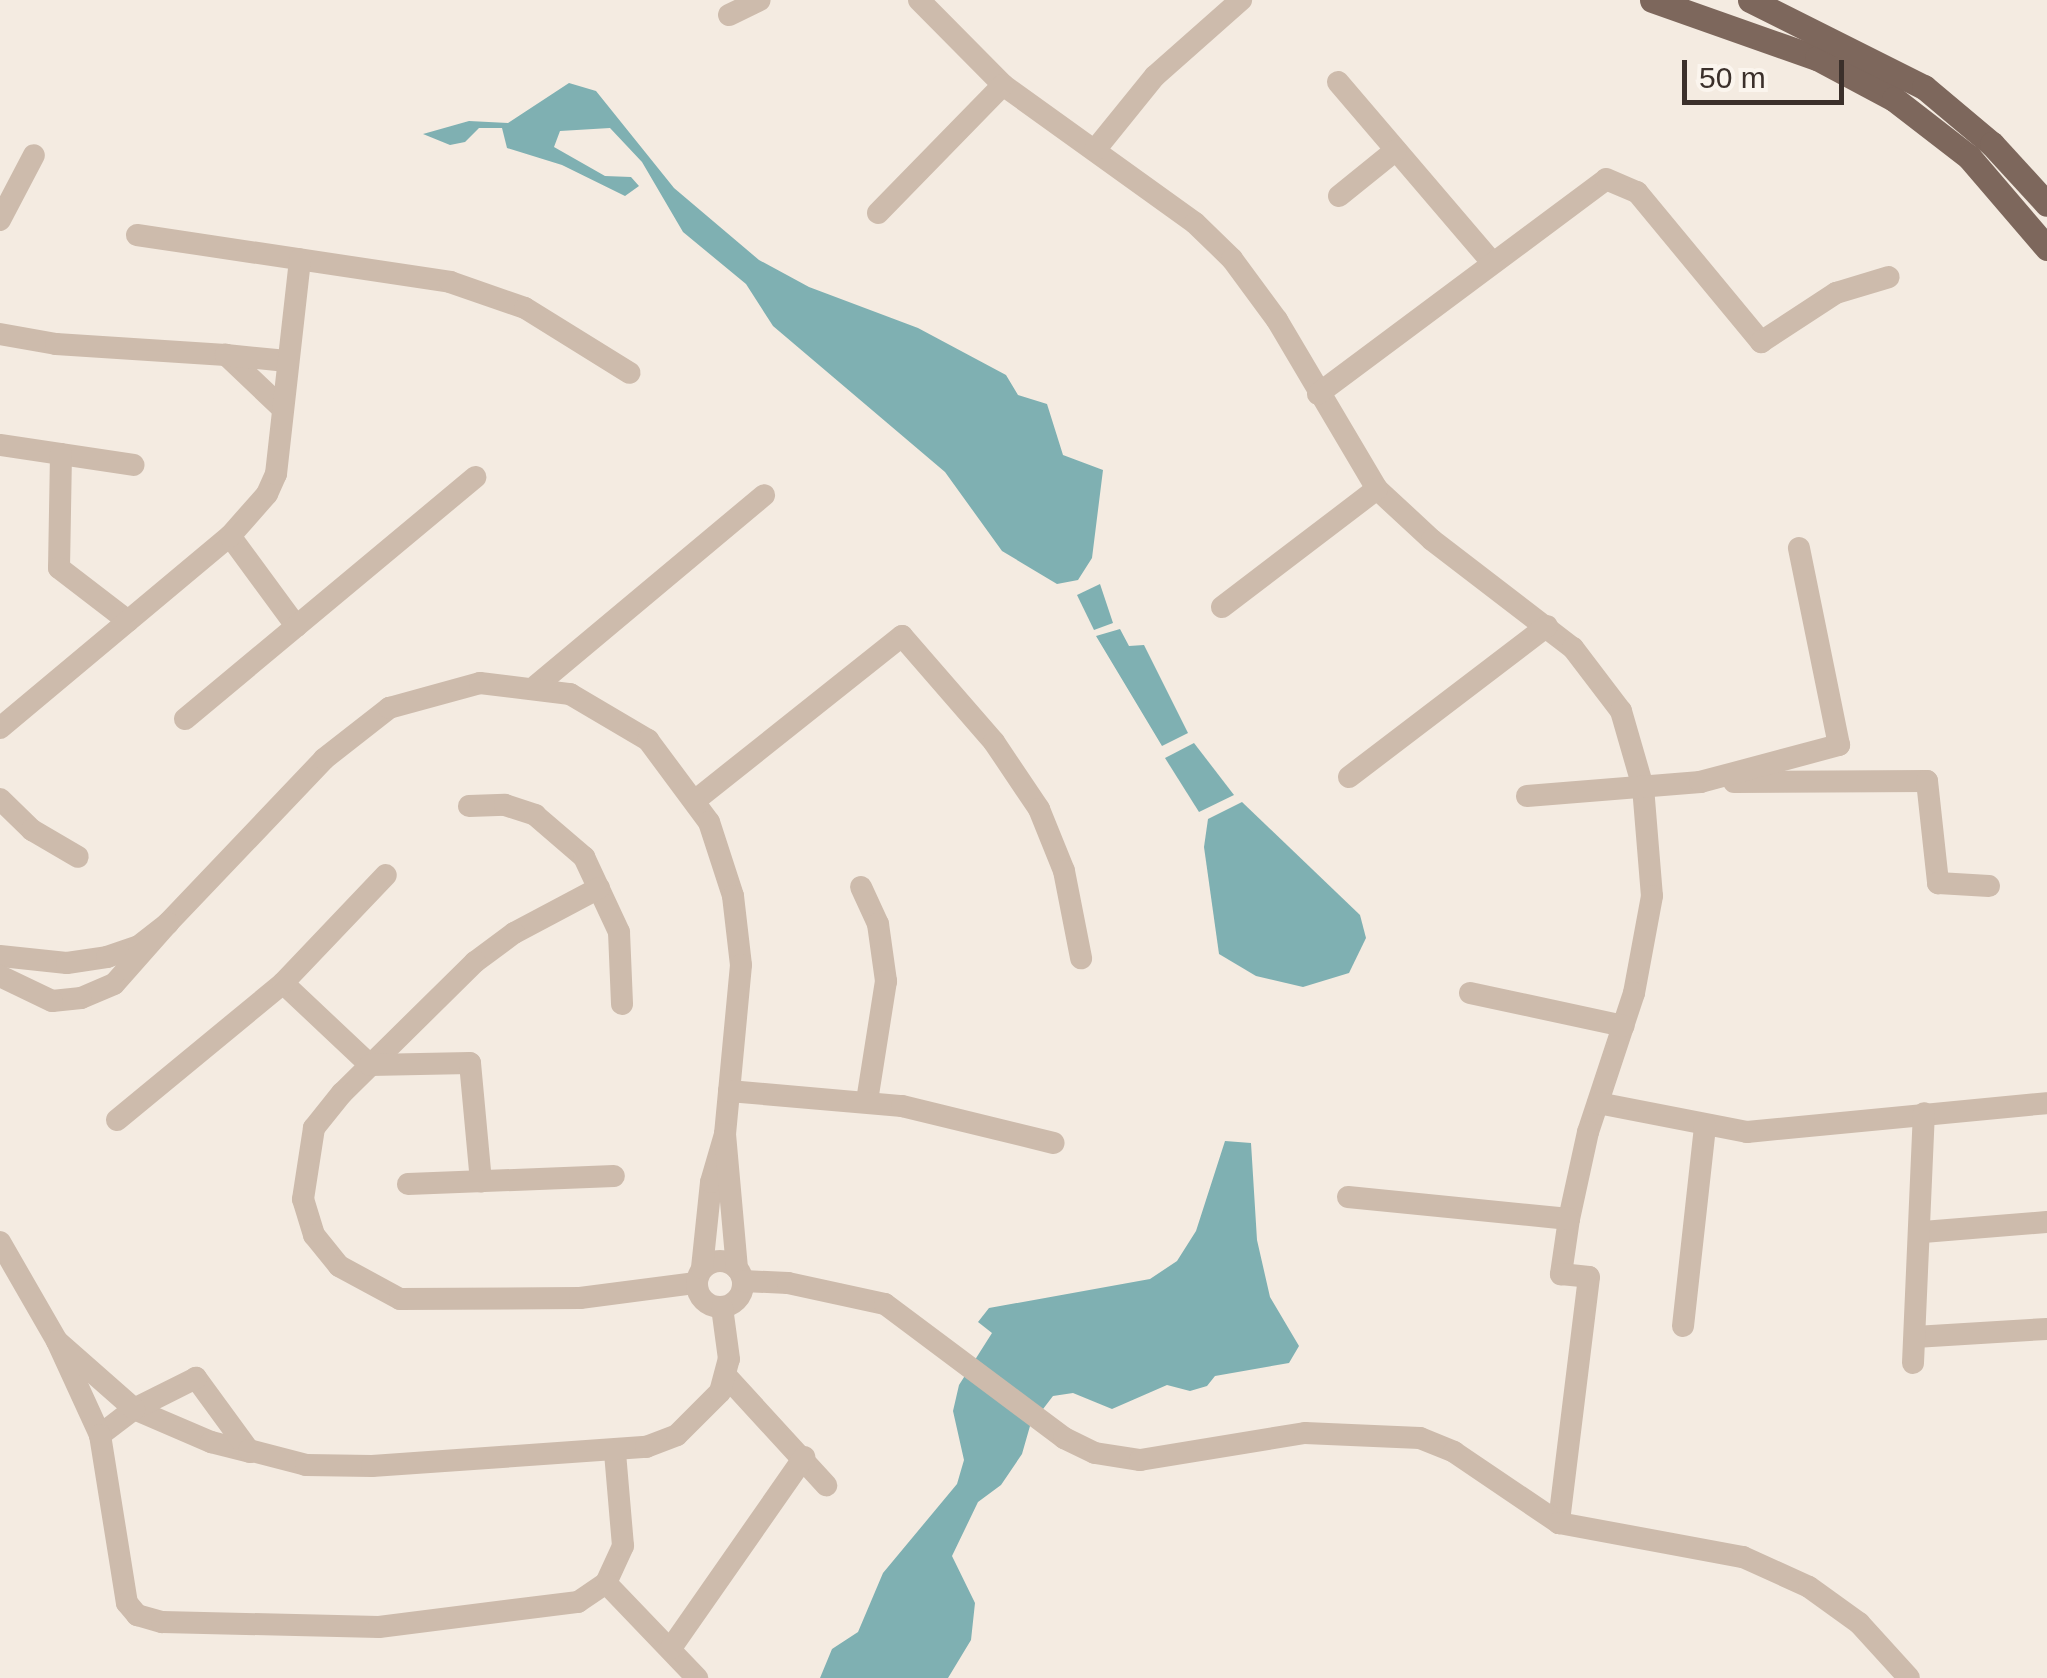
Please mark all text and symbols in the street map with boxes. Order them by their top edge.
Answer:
scale bar [1687,40,1850,102]
text: 50 m [1699,61,1766,94]

